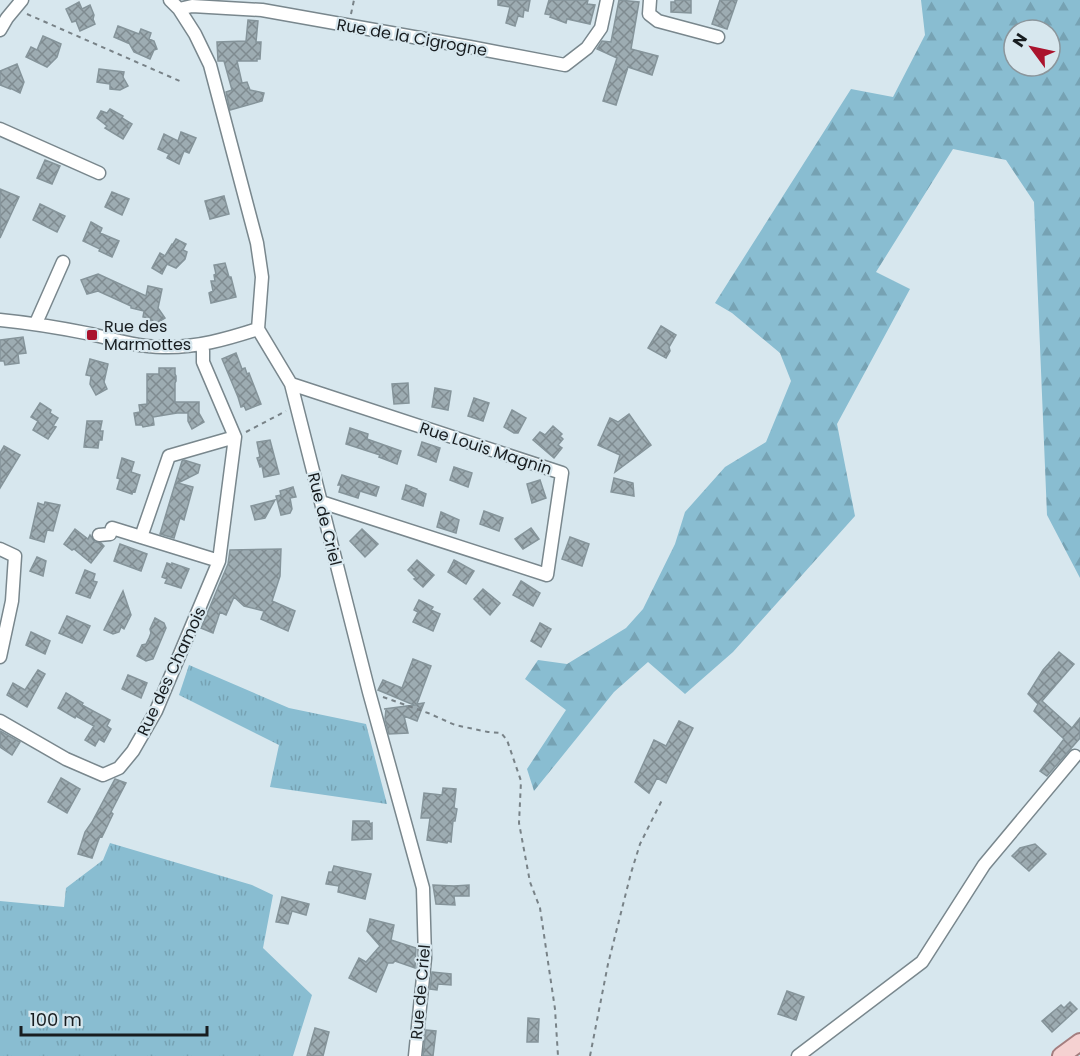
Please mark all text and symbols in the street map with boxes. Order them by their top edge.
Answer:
street label: Rue de la Cigrogne [335,13,489,62]
north arrow [1002,18,1062,78]
text: N [1007,29,1033,51]
place label: Rue des Marmottes [104,315,191,356]
marker: Rue des Marmottes [85,328,99,342]
street label: Rue Louis Magnin [417,416,555,481]
street label: Rue de Criel [302,470,347,568]
street label: Rue des Chamois [131,603,211,739]
street label: Rue de Criel [405,944,436,1041]
scale bar [21,999,207,1037]
text: 100 m [30,1007,82,1032]

